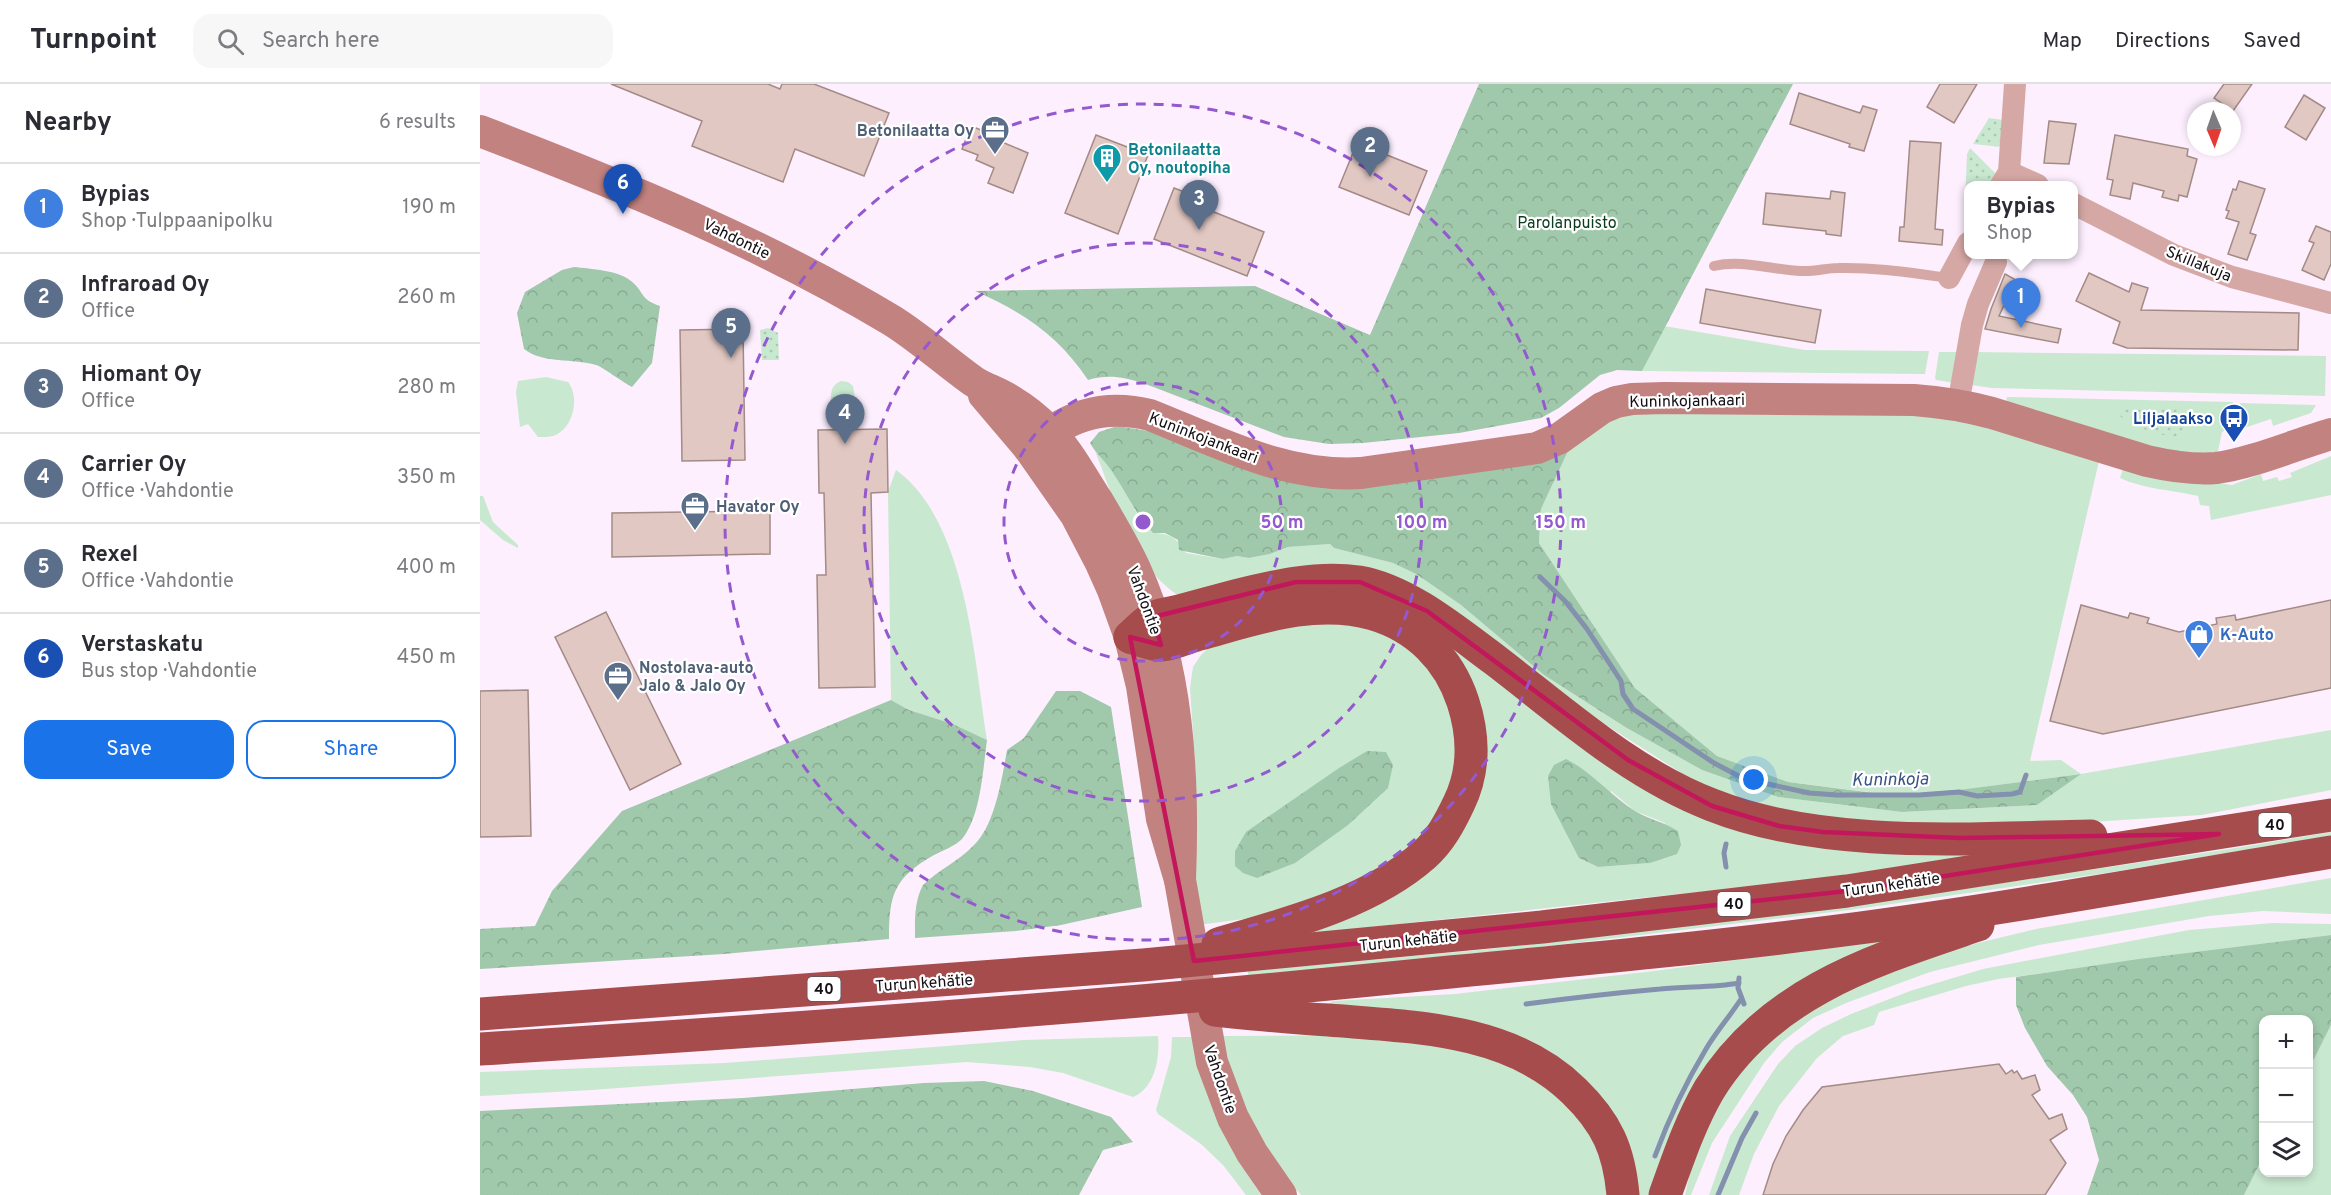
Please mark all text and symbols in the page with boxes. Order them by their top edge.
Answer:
search box [193,14,613,68]
text: Turnpoint [30,23,157,59]
icon: search [214,25,247,58]
text: Search here [262,28,379,55]
text: Map [2042,28,2082,55]
text: Directions [2115,28,2210,55]
text: Saved [2243,28,2301,55]
north arrow [2187,102,2241,156]
text: Nearby [24,107,112,140]
text: 6 results [379,110,456,136]
office icon: Betonilaatta Oy [979,114,1011,156]
place label: Betonilaatta Oy [857,122,974,142]
pin: 2 [1350,128,1390,177]
place label: Betonilaatta Oy, noutopiha [1128,141,1231,179]
building icon: Betonilaatta Oy, noutopiha [1091,142,1123,184]
pin: 6 [604,164,642,214]
pin: 3 [1180,180,1218,230]
popup [1964,181,2078,259]
text: Bypias [81,182,150,209]
text: Bypias [1986,194,2056,221]
text: 1 [40,195,48,221]
text: 190 m [402,195,456,221]
text: Shop · Tulppaanipolku [81,209,273,235]
park label: Parolanpuisto [1517,214,1617,234]
street label: Vahdontie [699,215,773,265]
text: Shop [1986,221,2032,247]
street label: Skillakuja [2162,243,2234,287]
text: Infraroad Oy [81,272,209,299]
pin: 1 [2002,278,2040,328]
text: 2 [37,285,50,311]
text: 260 m [397,285,456,311]
text: Office [81,299,135,325]
pin: 5 [712,308,750,358]
text: Hiomant Oy [81,362,202,389]
text: 3 [38,375,50,401]
text: 280 m [397,375,456,401]
text: Office [81,389,135,415]
street label: Kuninkojankaari [1629,391,1745,413]
pin: 4 [826,394,865,444]
bus stop icon: Liljalaakso [2218,402,2250,444]
street label: Kuninkojankaari [1146,409,1261,469]
place label: Liljalaakso [2133,410,2213,430]
text: Carrier Oy [81,452,187,479]
text: 4 [37,465,50,491]
text: 350 m [397,465,456,491]
text: Office · Vahdontie [81,479,234,505]
office icon: Havator Oy [679,490,711,532]
place label: Havator Oy [716,498,800,518]
centre of rings [1133,512,1153,532]
text: 50 m [1260,512,1304,535]
text: 100 m [1396,512,1448,535]
text: 150 m [1536,512,1586,535]
text: Rexel [81,542,138,569]
text: 5 [37,555,50,581]
text: 400 m [396,555,456,581]
street label: Vahdontie [1121,563,1165,638]
text: Office · Vahdontie [81,569,234,595]
shop icon: K-Auto [2183,618,2215,660]
place label: K-Auto [2220,626,2274,646]
text: Verstaskatu [81,632,203,659]
text: 6 [37,645,50,671]
text: 450 m [397,645,456,671]
text: Bus stop · Vahdontie [81,659,257,685]
place label: Nostolava-auto Jalo & Jalo Oy [639,659,754,697]
office icon: Nostolava-auto Jalo & Jalo Oy [602,660,634,702]
button: Save [24,720,234,779]
button: Share [246,720,456,779]
your location [1739,765,1768,794]
water label: Kuninkoja [1851,768,1929,793]
road number: 40 [2258,813,2292,837]
street label: Turun kehätie [1841,869,1941,903]
road number: 40 [1718,892,1750,916]
street label: Turun kehätie [1358,927,1458,957]
street label: Turun kehätie [874,971,974,997]
road number: 40 [808,977,840,1001]
map controls [2259,1015,2313,1177]
button: + [2259,1015,2313,1069]
street label: Vahdontie [1198,1042,1240,1117]
button: − [2259,1069,2313,1123]
button: layers [2259,1123,2313,1177]

